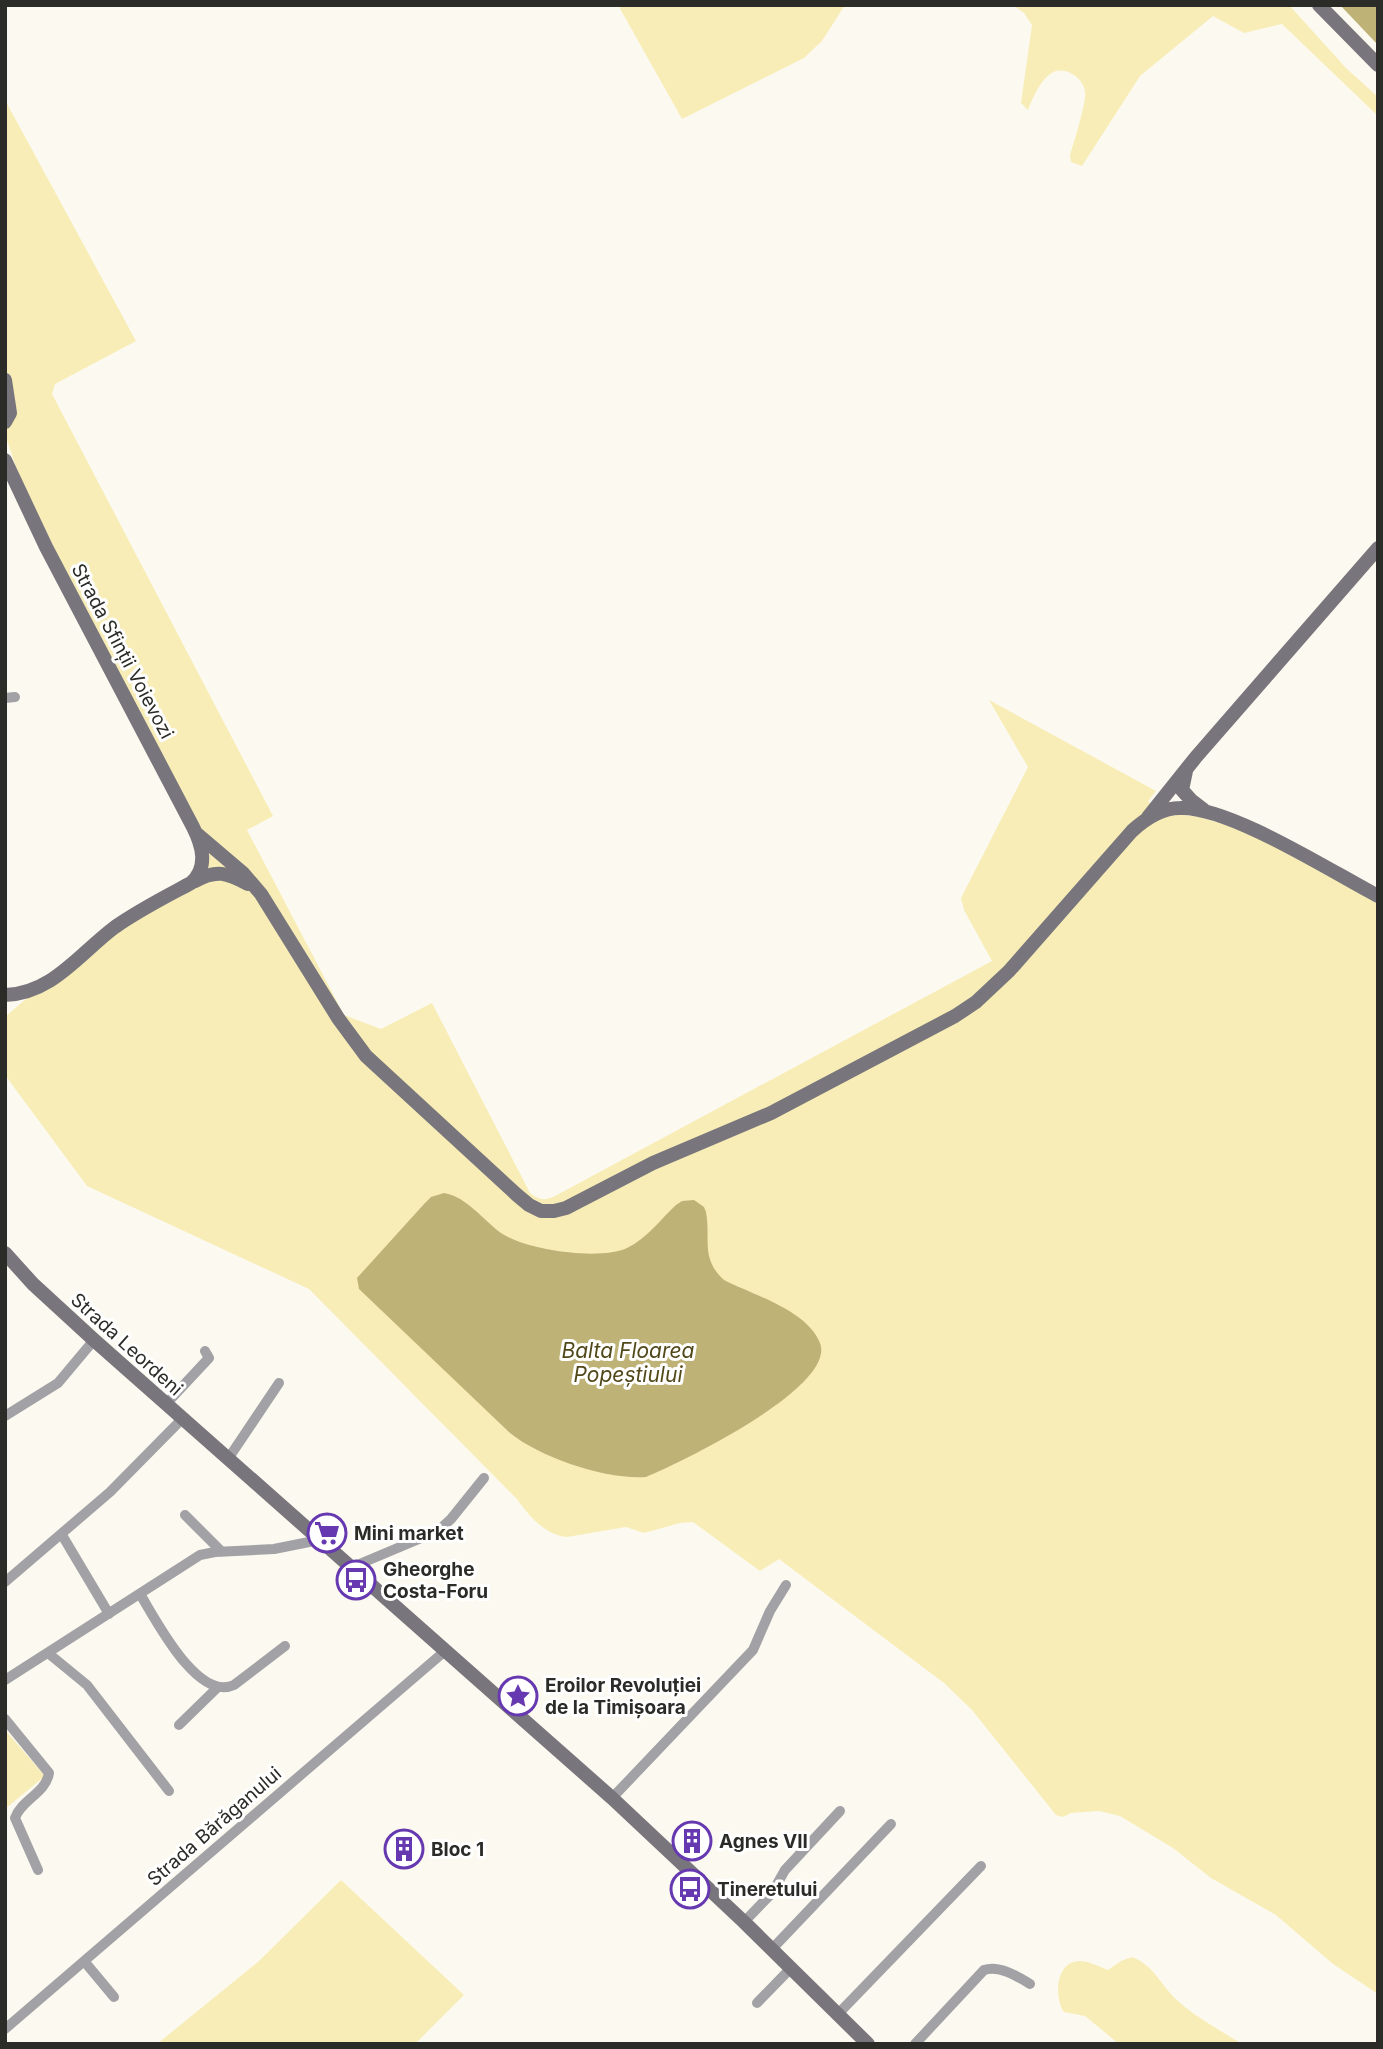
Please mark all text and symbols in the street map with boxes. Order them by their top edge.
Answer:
street label: Strada Sfinții Voievozi [67,560,178,743]
street label: Strada Leordeni [66,1288,187,1401]
water label: Balta Floarea Popeștiului [561,1338,695,1387]
supermarket icon: Mini market [306,1512,348,1554]
place label: Mini market [354,1522,464,1545]
place label: Gheorghe Costa-Foru [383,1558,488,1603]
bus stop icon: Gheorghe Costa-Foru [335,1559,377,1601]
place label: Eroilor Revoluției de la Timișoara [545,1674,701,1719]
place icon: Eroilor Revoluției de la Timișoara [497,1675,539,1717]
street label: Strada Bărăganului [143,1762,286,1891]
building icon: Agnes VII [671,1820,713,1862]
building icon: Bloc 1 [383,1828,425,1870]
place label: Agnes VII [719,1830,808,1853]
place label: Bloc 1 [431,1838,484,1861]
bus stop icon: Tineretului [669,1868,711,1910]
place label: Tineretului [717,1878,817,1901]

